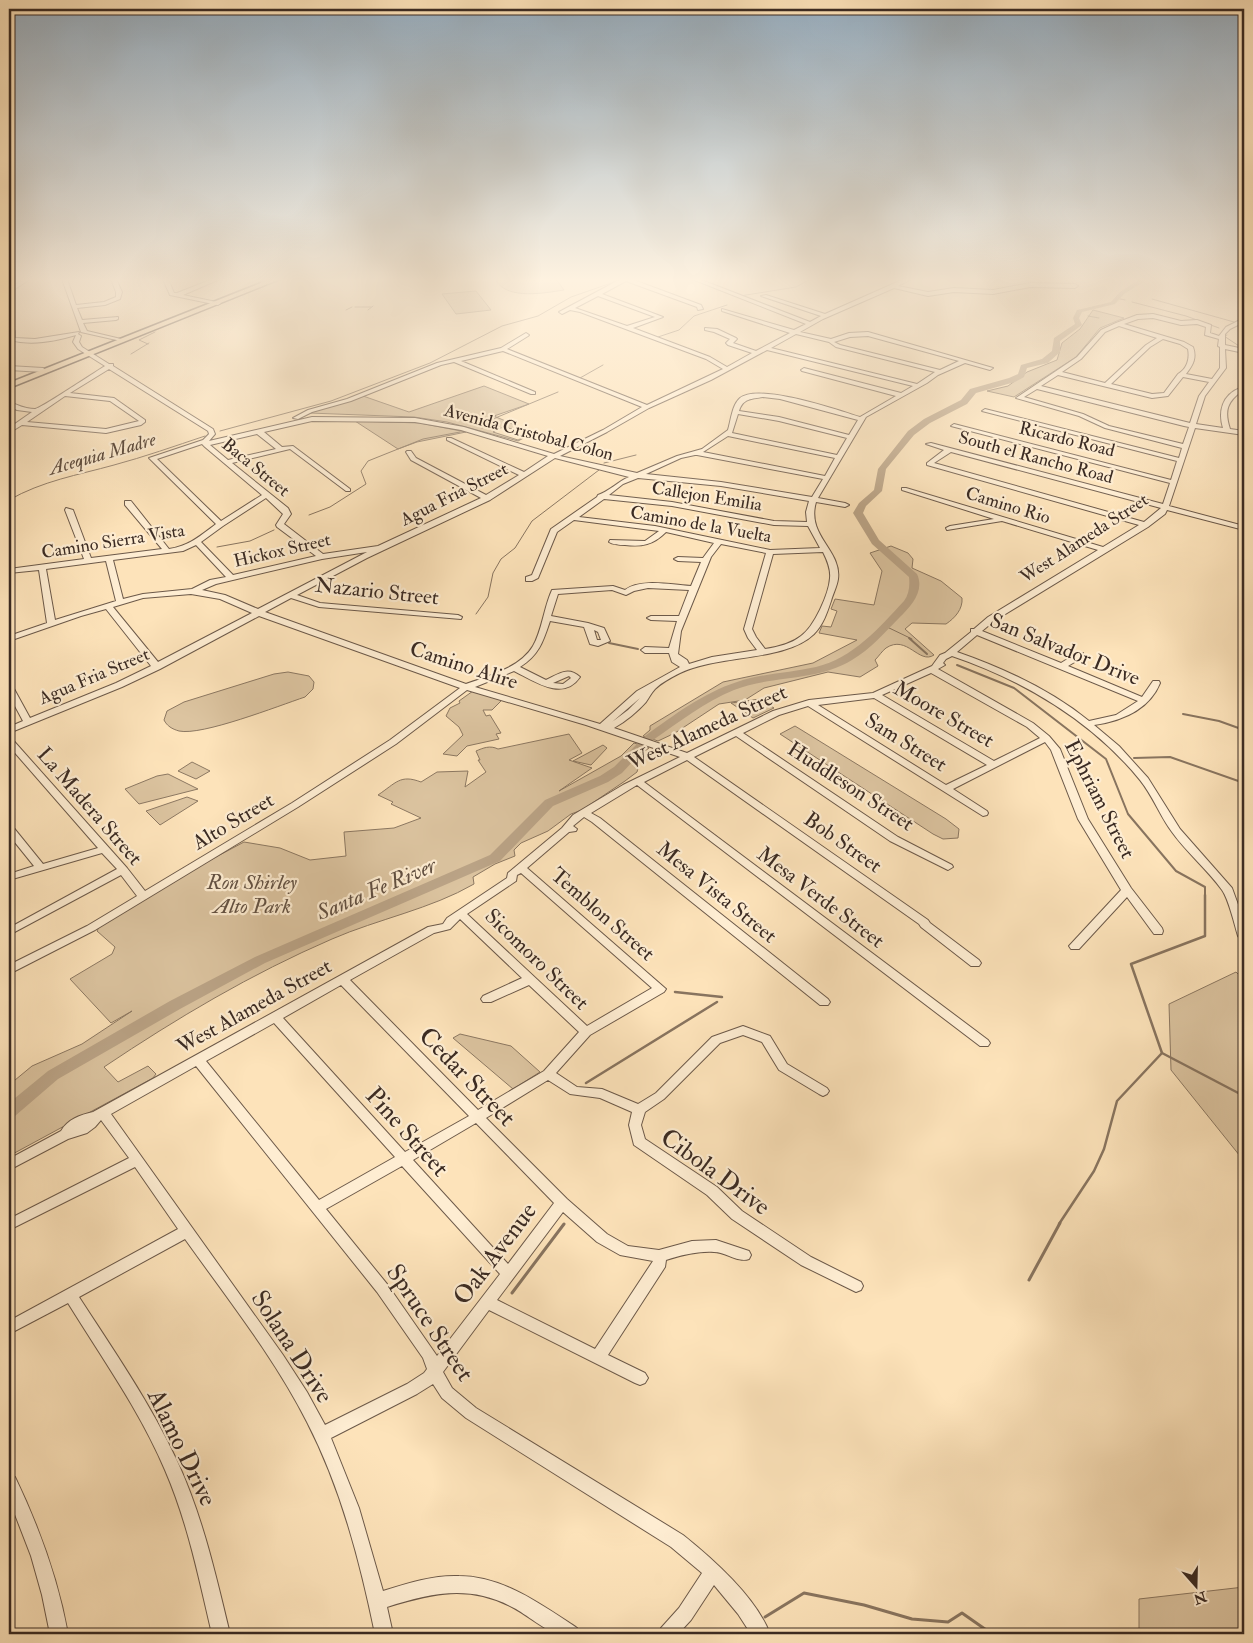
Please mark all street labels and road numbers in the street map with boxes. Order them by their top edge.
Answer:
street label: Avenida Cristobal Colon [441,399,616,466]
street label: Ricardo Road [1017,416,1117,463]
street label: South el Rancho Road [956,426,1116,489]
street label: Baca Street [217,433,295,502]
street label: Agua Fria Street [396,457,512,532]
street label: Callejon Emilia [650,476,764,517]
street label: Camino Rio [963,482,1053,529]
street label: West Alameda Street [1015,488,1153,589]
street label: Camino de la Vuelta [629,501,774,548]
street label: Camino Sierra Vista [40,519,187,564]
street label: Hickox Street [231,528,333,573]
street label: Nazario Street [314,572,440,611]
street label: San Salvador Drive [986,607,1144,692]
street label: Camino Alire [406,635,521,696]
street label: Agua Fria Street [35,643,153,710]
street label: Moore Street [889,675,999,754]
street label: West Alameda Street [622,679,792,777]
street label: Sam Street [860,707,952,778]
street label: Huddleson Street [782,735,919,838]
street label: Ephriam Street [1058,735,1141,863]
street label: La Madera Street [31,742,148,871]
street label: Alto Street [187,786,279,857]
street label: Bob Street [798,806,887,879]
street label: Mesa Vista Street [651,836,782,949]
street label: Mesa Verde Street [752,841,890,954]
street label: Temblon Street [545,862,660,967]
street label: Sicomoro Street [479,903,595,1016]
street label: West Alameda Street [171,953,337,1061]
street label: Cedar Street [412,1021,522,1133]
street label: Pine Street [359,1081,455,1183]
street label: Cibola Drive [654,1122,776,1222]
street label: Oak Avenue [447,1197,544,1311]
street label: Spruce Street [379,1258,480,1387]
street label: Solana Drive [244,1285,340,1409]
street label: Alamo Drive [140,1383,223,1511]

